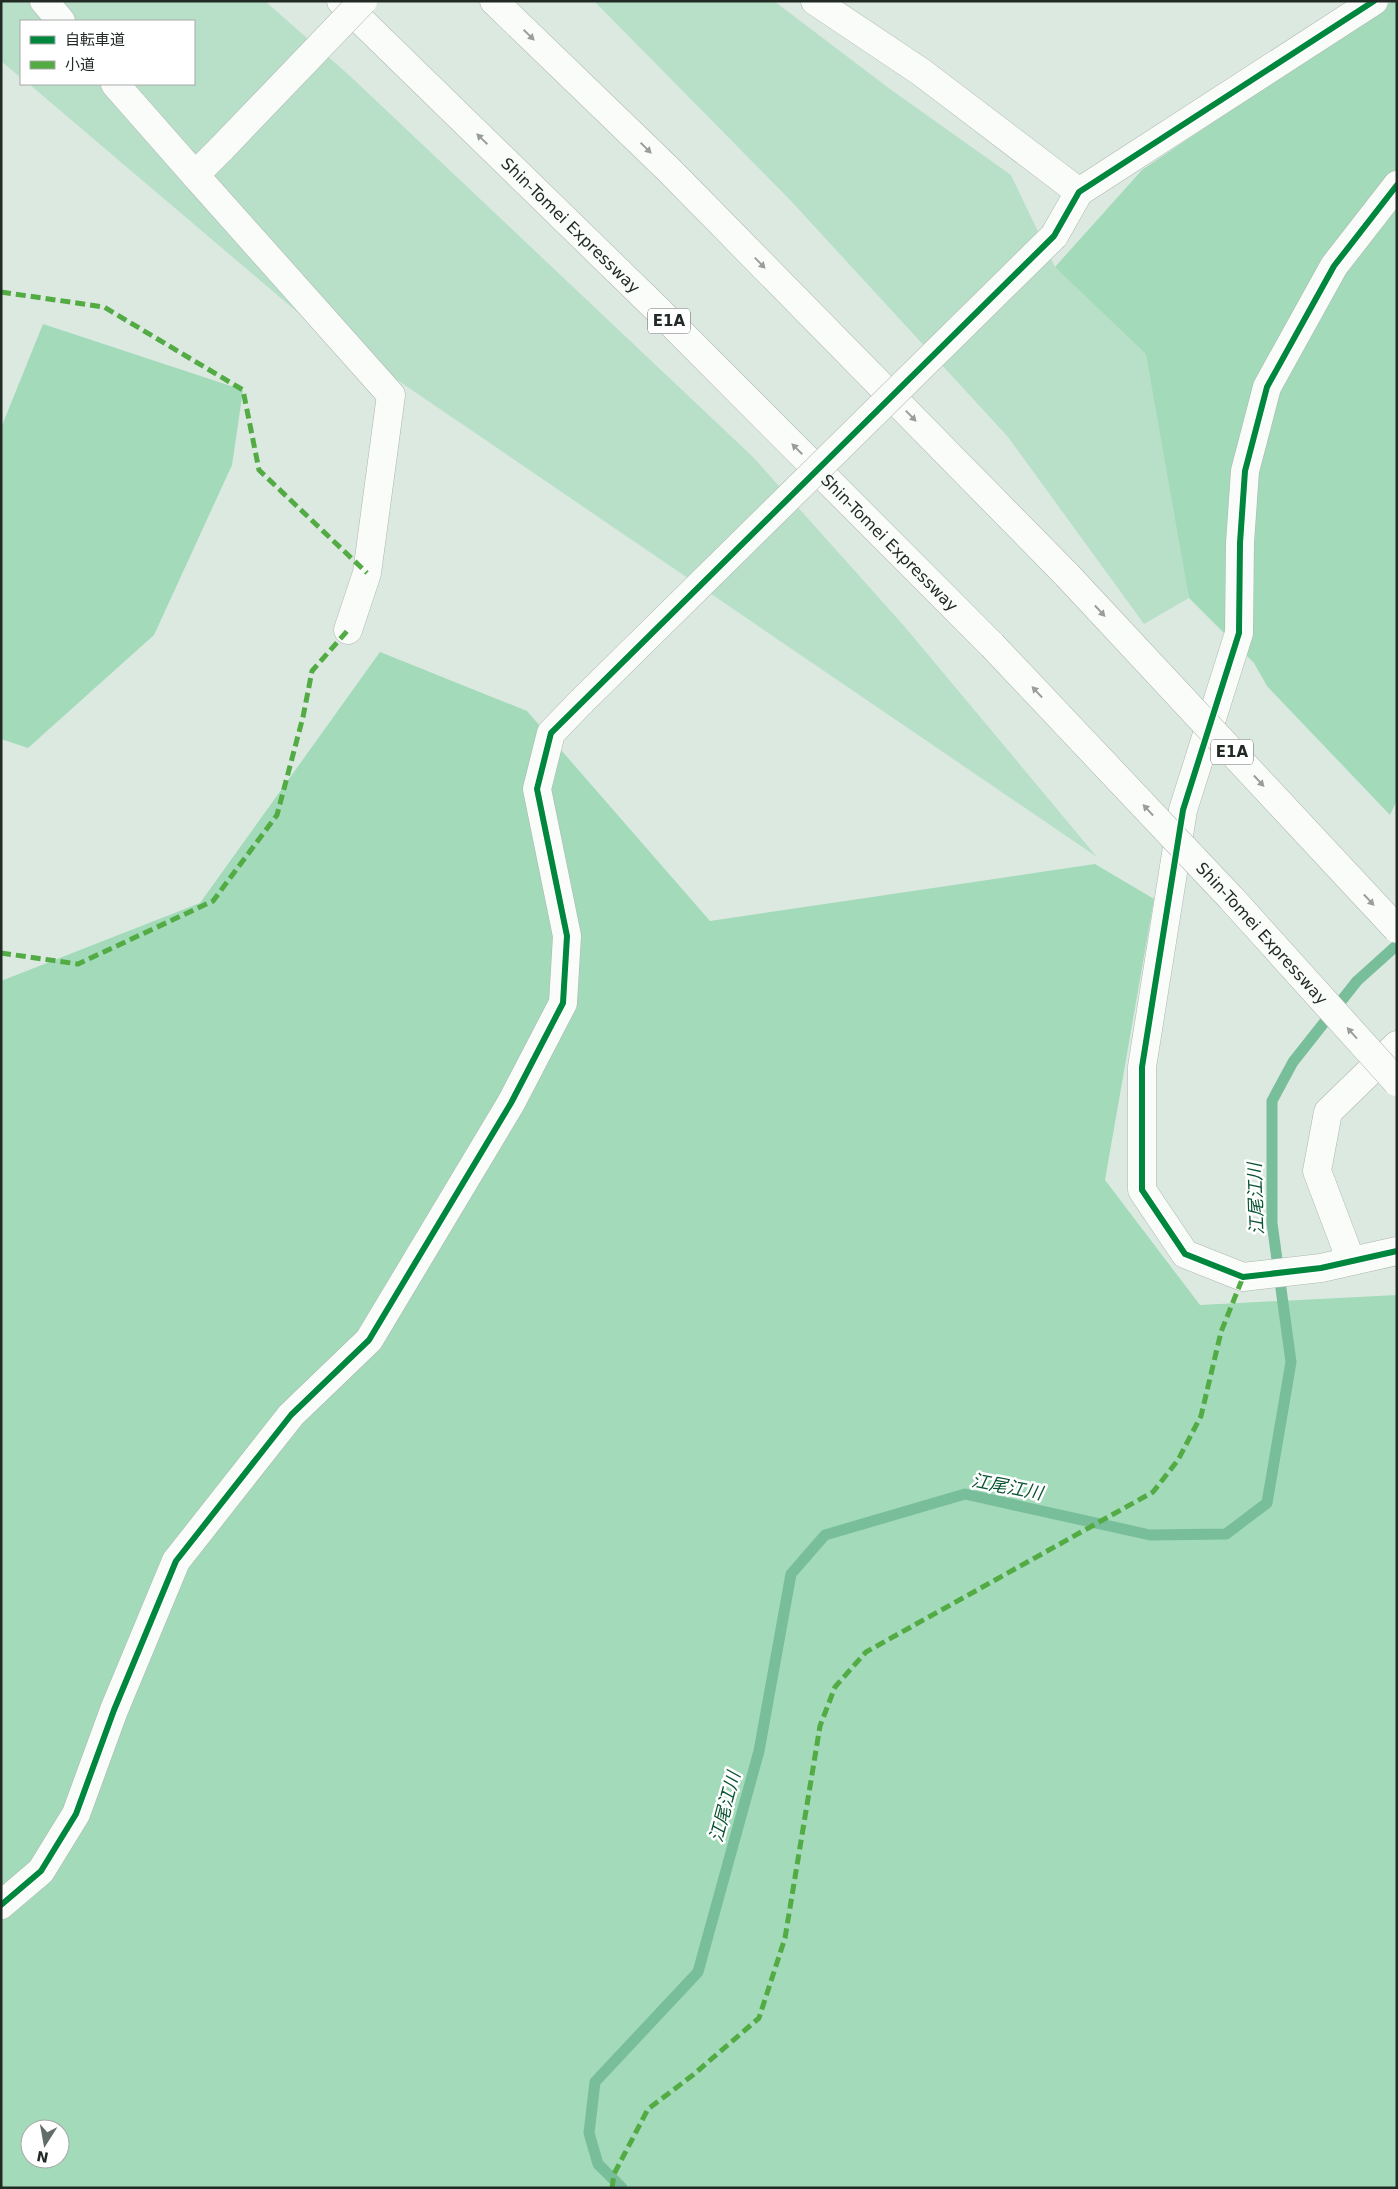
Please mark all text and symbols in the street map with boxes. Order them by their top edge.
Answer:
legend [20,20,195,85]
one-way arrow [522,29,534,41]
text: 自転車道 [65,31,125,49]
text: 小道 [65,56,95,74]
one-way arrow [476,133,488,145]
one-way arrow [640,141,652,153]
street label: Shin-Tomei Expressway [497,154,644,297]
one-way arrow [754,257,766,269]
road number: E1A [648,308,690,334]
one-way arrow [905,410,917,422]
one-way arrow [791,443,803,455]
street label: Shin-Tomei Expressway [817,470,962,615]
one-way arrow [1094,604,1106,616]
one-way arrow [1031,686,1043,698]
road number: E1A [1211,740,1253,764]
one-way arrow [1253,774,1265,786]
one-way arrow [1142,804,1154,816]
street label: Shin-Tomei Expressway [1192,858,1331,1009]
one-way arrow [1364,893,1375,906]
one-way arrow [1347,1026,1358,1039]
water label: 江尾江川 [1244,1161,1267,1235]
water label: 江尾江川 [970,1469,1046,1504]
water label: 江尾江川 [705,1767,744,1844]
north arrow [20,2119,70,2169]
text: N [35,2148,50,2166]

